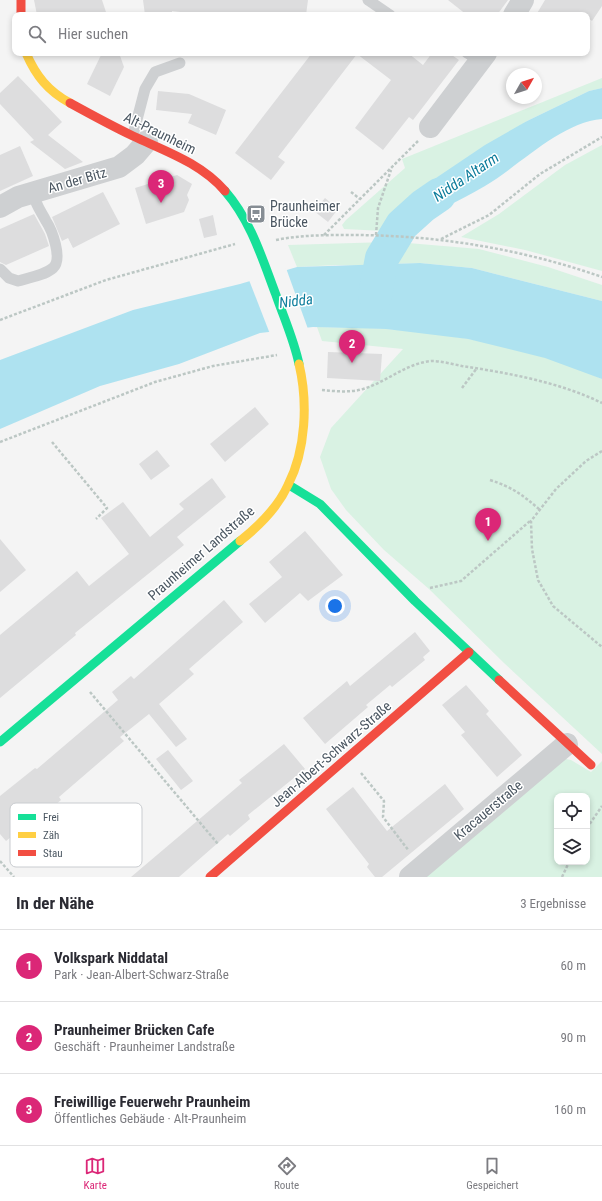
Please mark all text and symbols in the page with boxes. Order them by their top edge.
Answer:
search box [12,12,590,56]
icon: search [26,23,48,45]
text: Hier suchen [58,25,128,43]
north arrow [506,68,542,104]
street label: Alt-Praunheim [121,109,199,157]
water label: Nidda Altarm [430,148,502,206]
street label: An der Bitz [46,164,108,196]
pin: 3 [148,170,174,203]
place label: Praunheimer Brücke [270,198,340,230]
bus stop icon: Praunheimer Brücke [245,203,267,225]
water label: Nidda [278,290,314,312]
pin: 2 [339,330,365,363]
street label: Praunheimer Landstraße [145,502,258,603]
pin: 1 [475,508,501,541]
your location [325,596,345,616]
street label: Jean-Albert-Schwarz-Straße [268,697,394,810]
street label: Kracauerstraße [451,777,526,843]
map controls [554,793,590,865]
button: locate [554,793,590,829]
legend [10,803,142,867]
text: Frei [43,811,59,824]
text: Zäh [43,829,59,842]
button: layers [554,829,590,865]
text: Stau [43,847,63,860]
text: In der Nähe [16,893,94,913]
text: 3 Ergebnisse [520,896,586,911]
text: Volkspark Niddatal [54,949,168,967]
text: 1 [26,958,32,973]
text: 60 m [560,958,586,973]
text: Park · Jean-Albert-Schwarz-Straße [54,967,229,982]
text: Praunheimer Brücken Cafe [54,1021,214,1039]
text: 2 [26,1030,32,1045]
text: 90 m [560,1030,586,1045]
text: Geschäft · Praunheimer Landstraße [54,1039,235,1054]
text: Freiwillige Feuerwehr Praunheim [54,1093,250,1111]
text: 3 [26,1102,32,1117]
text: 160 m [554,1102,586,1117]
text: Öffentliches Gebäude · Alt-Praunheim [54,1111,246,1126]
tab: Karte [84,1155,107,1192]
tab: Route [274,1155,299,1192]
tab: Gespeichert [466,1155,518,1192]

